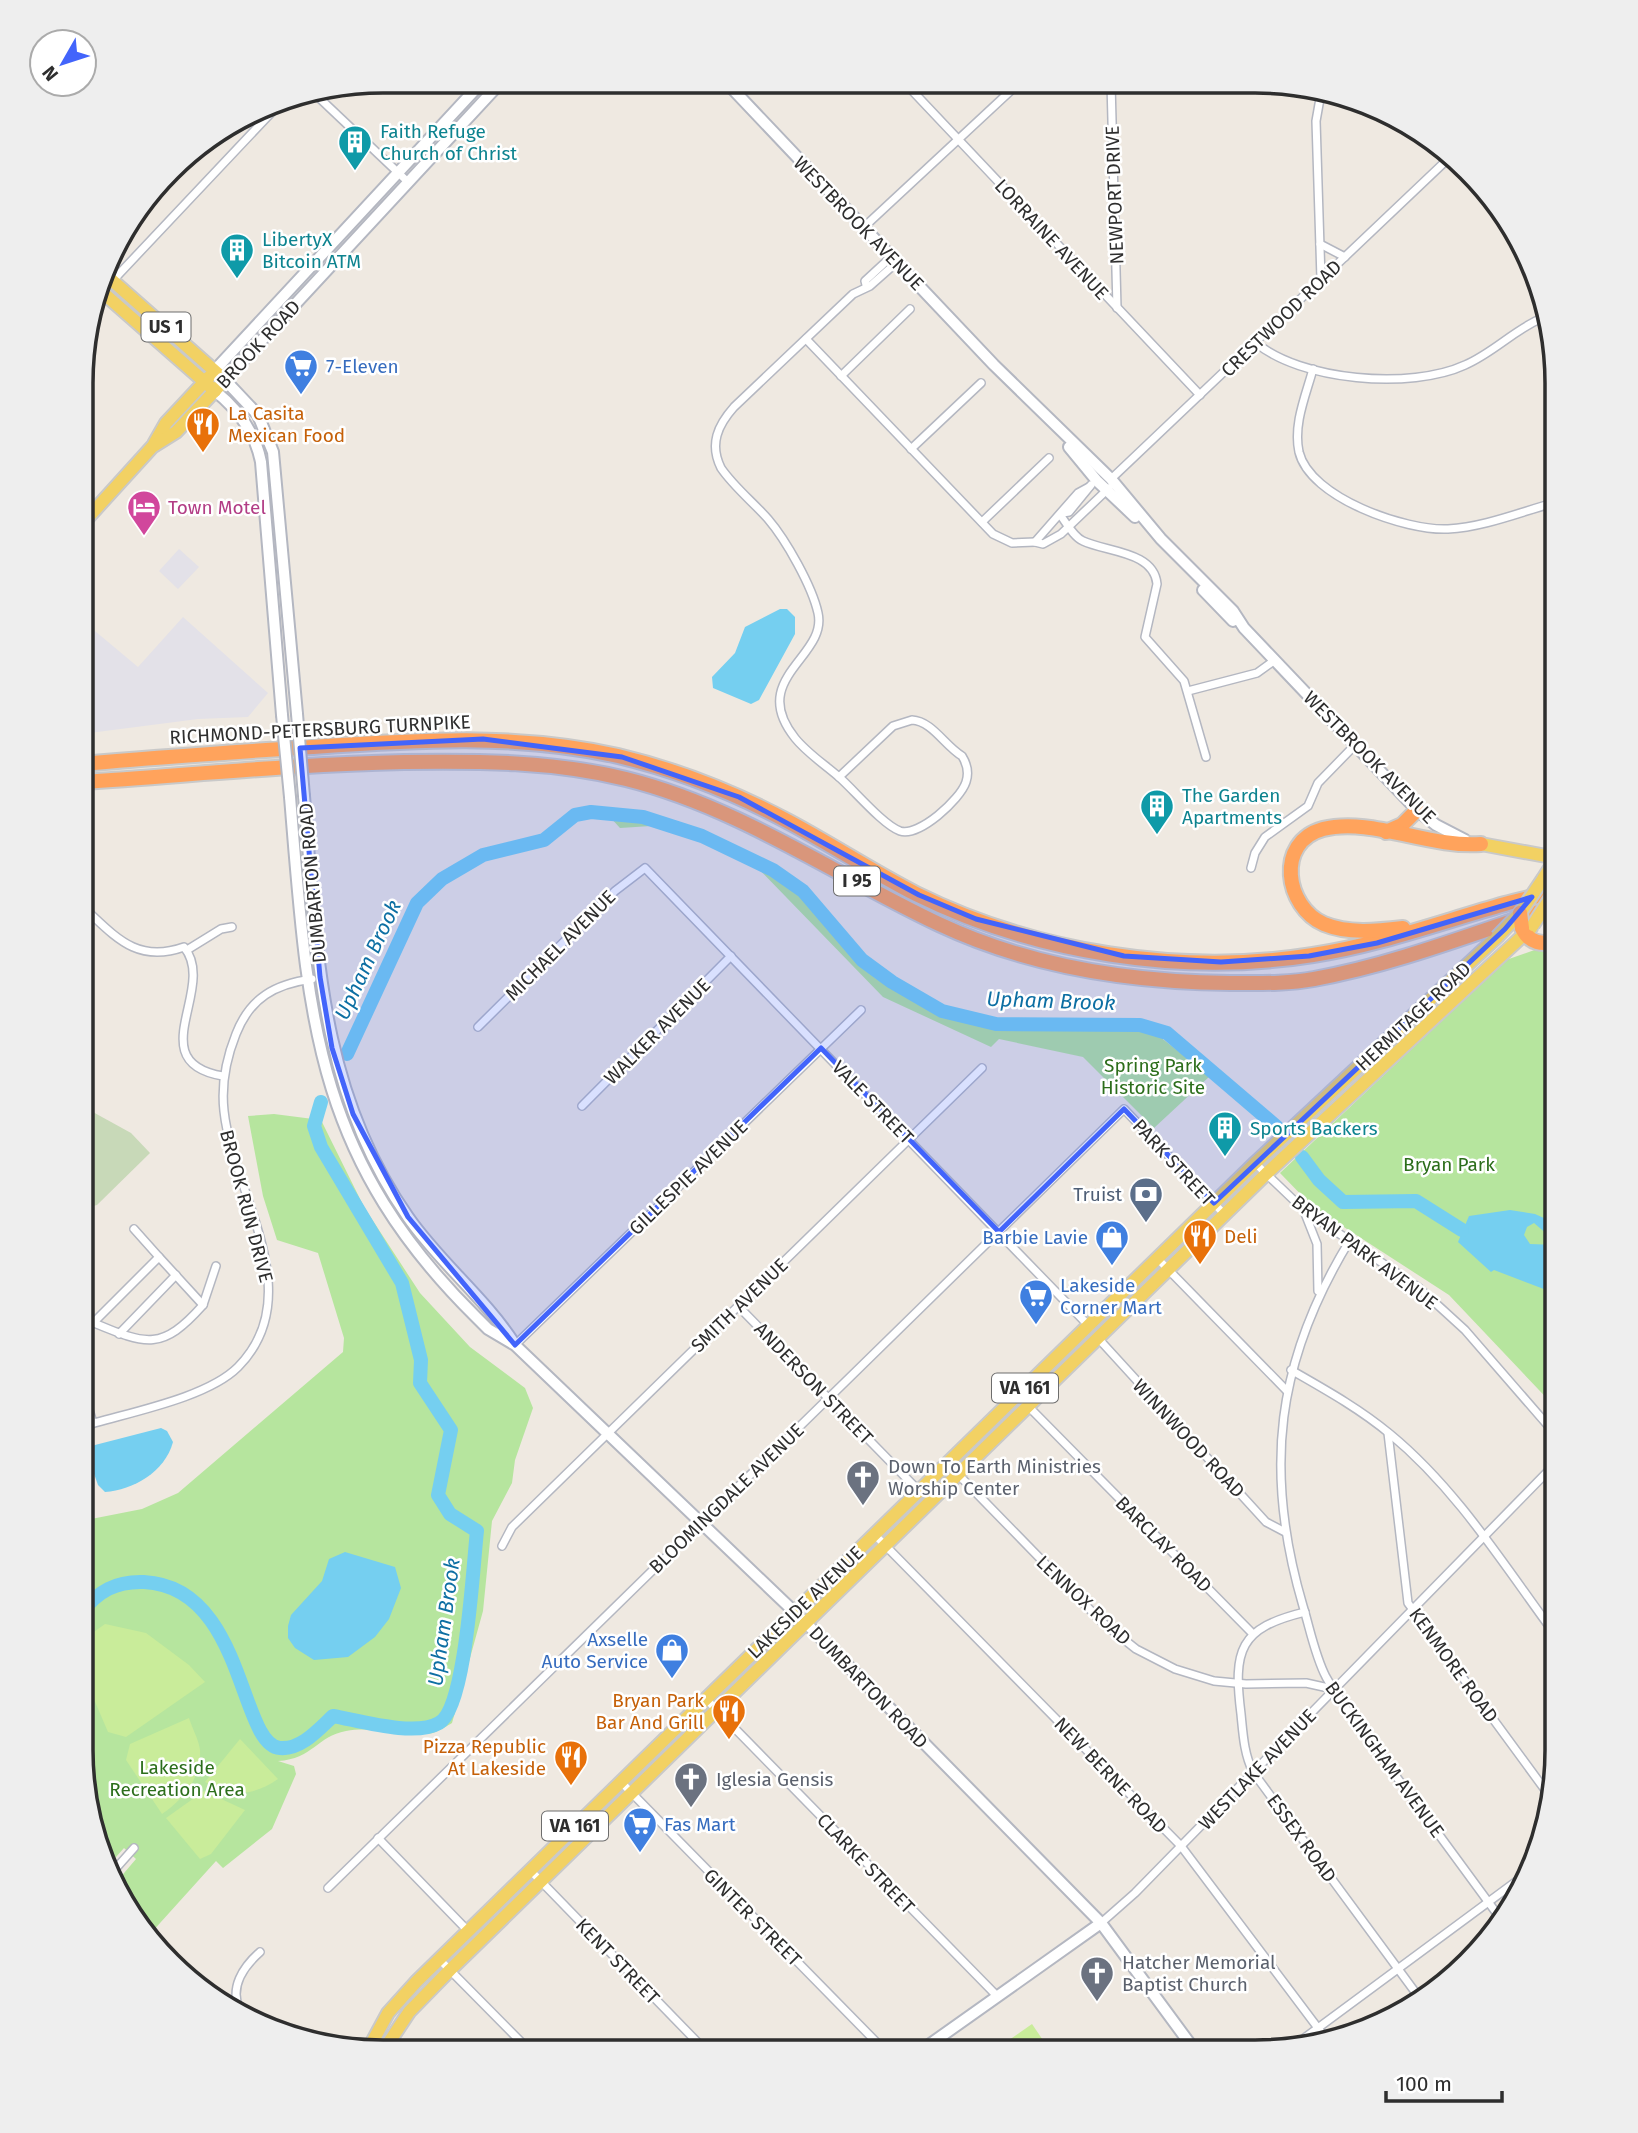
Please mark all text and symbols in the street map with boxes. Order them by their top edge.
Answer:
north arrow [28,28,98,98]
text: N [37,61,63,86]
place label: Faith Refuge Church of Christ [380,120,517,165]
building icon: Faith Refuge Church of Christ [336,123,374,172]
street label: NEWPORT DRIVE [1101,125,1128,265]
street label: WESTBROOK AVENUE [789,151,929,295]
street label: LORRAINE AVENUE [990,174,1113,304]
place label: LibertyX Bitcoin ATM [262,228,361,273]
building icon: LibertyX Bitcoin ATM [218,231,256,280]
street label: CRESTWOOD ROAD [1216,255,1346,382]
street label: BROOK ROAD [211,295,305,393]
road number: US 1 [142,312,190,342]
supermarket icon: 7-Eleven [282,347,320,396]
place label: 7-Eleven [326,355,399,378]
place label: La Casita Mexican Food [228,402,345,447]
restaurant icon: La Casita Mexican Food [184,405,222,454]
hotel icon: Town Motel [125,488,163,537]
place label: Town Motel [168,496,266,519]
street label: WESTBROOK AVENUE [1299,686,1441,828]
street label: RICHMOND-PETERSBURG TURNPIKE [169,710,471,749]
place label: The Garden Apartments [1182,784,1282,829]
building icon: The Garden Apartments [1138,787,1176,836]
street label: DUMBARTON ROAD [294,802,331,964]
road number: I 95 [834,866,880,896]
street label: MICHAEL AVENUE [500,885,620,1005]
water label: Upham Brook [329,896,407,1024]
street label: HERMITAGE ROAD [1351,957,1476,1076]
street label: WALKER AVENUE [599,973,715,1089]
water label: Upham Brook [986,986,1116,1016]
park label: Spring Park Historic Site [1101,1054,1205,1099]
street label: VALE STREET [827,1056,918,1149]
building icon: Sports Backers [1206,1109,1244,1158]
street label: PARK STREET [1128,1114,1220,1211]
street label: GILLESPIE AVENUE [624,1115,752,1240]
place label: Sports Backers [1250,1117,1378,1140]
street label: BROOK RUN DRIVE [215,1127,278,1285]
park label: Bryan Park [1403,1153,1495,1176]
bank icon: Truist [1127,1175,1165,1224]
place label: Truist [1073,1183,1122,1206]
street label: BRYAN PARK AVENUE [1287,1190,1442,1315]
restaurant icon: Deli [1181,1217,1219,1266]
shop icon: Barbie Lavie [1093,1218,1131,1267]
place label: Deli [1224,1225,1258,1248]
place label: Barbie Lavie [982,1226,1088,1249]
street label: SMITH AVENUE [686,1254,792,1357]
place label: Lakeside Corner Mart [1060,1274,1162,1319]
supermarket icon: Lakeside Corner Mart [1017,1277,1055,1326]
street label: ANDERSON STREET [750,1318,878,1449]
road number: VA 161 [992,1373,1058,1402]
street label: WINNWOOD ROAD [1128,1374,1250,1502]
street label: BLOOMINGDALE AVENUE [644,1418,809,1578]
place label: Down To Earth Ministries Worship Center [888,1455,1101,1500]
church icon: Down To Earth Ministries Worship Center [844,1458,882,1507]
street label: BARCLAY ROAD [1111,1491,1217,1597]
street label: LAKESIDE AVENUE [743,1541,868,1663]
street label: LENNOX ROAD [1032,1551,1136,1650]
water label: Upham Brook [422,1556,466,1688]
street label: KENMORE ROAD [1404,1603,1503,1727]
street label: DUMBARTON ROAD [805,1622,933,1753]
place label: Axselle Auto Service [542,1628,648,1673]
shop icon: Axselle Auto Service [653,1631,691,1680]
street label: BUCKINGHAM AVENUE [1320,1677,1449,1842]
place label: Bryan Park Bar And Grill [596,1689,704,1734]
restaurant icon: Bryan Park Bar And Grill [710,1692,748,1741]
street label: WESTLAKE AVENUE [1194,1704,1321,1835]
street label: NEW BERNE ROAD [1049,1712,1172,1838]
place label: Pizza Republic At Lakeside [423,1735,546,1780]
restaurant icon: Pizza Republic At Lakeside [552,1738,590,1787]
park label: Lakeside Recreation Area [109,1756,245,1801]
church icon: Iglesia Gensis [672,1760,710,1809]
place label: Iglesia Gensis [716,1768,834,1791]
street label: ESSEX ROAD [1262,1790,1341,1887]
supermarket icon: Fas Mart [621,1805,659,1854]
street label: CLARKE STREET [812,1808,919,1918]
road number: VA 161 [542,1812,608,1840]
place label: Fas Mart [664,1813,736,1836]
street label: GINTER STREET [699,1864,806,1971]
street label: KENT STREET [571,1914,664,2009]
place label: Hatcher Memorial Baptist Church [1122,1951,1276,1996]
church icon: Hatcher Memorial Baptist Church [1078,1954,1116,2003]
scale bar [1386,2060,1502,2104]
text: 100 m [1396,2071,1452,2097]

